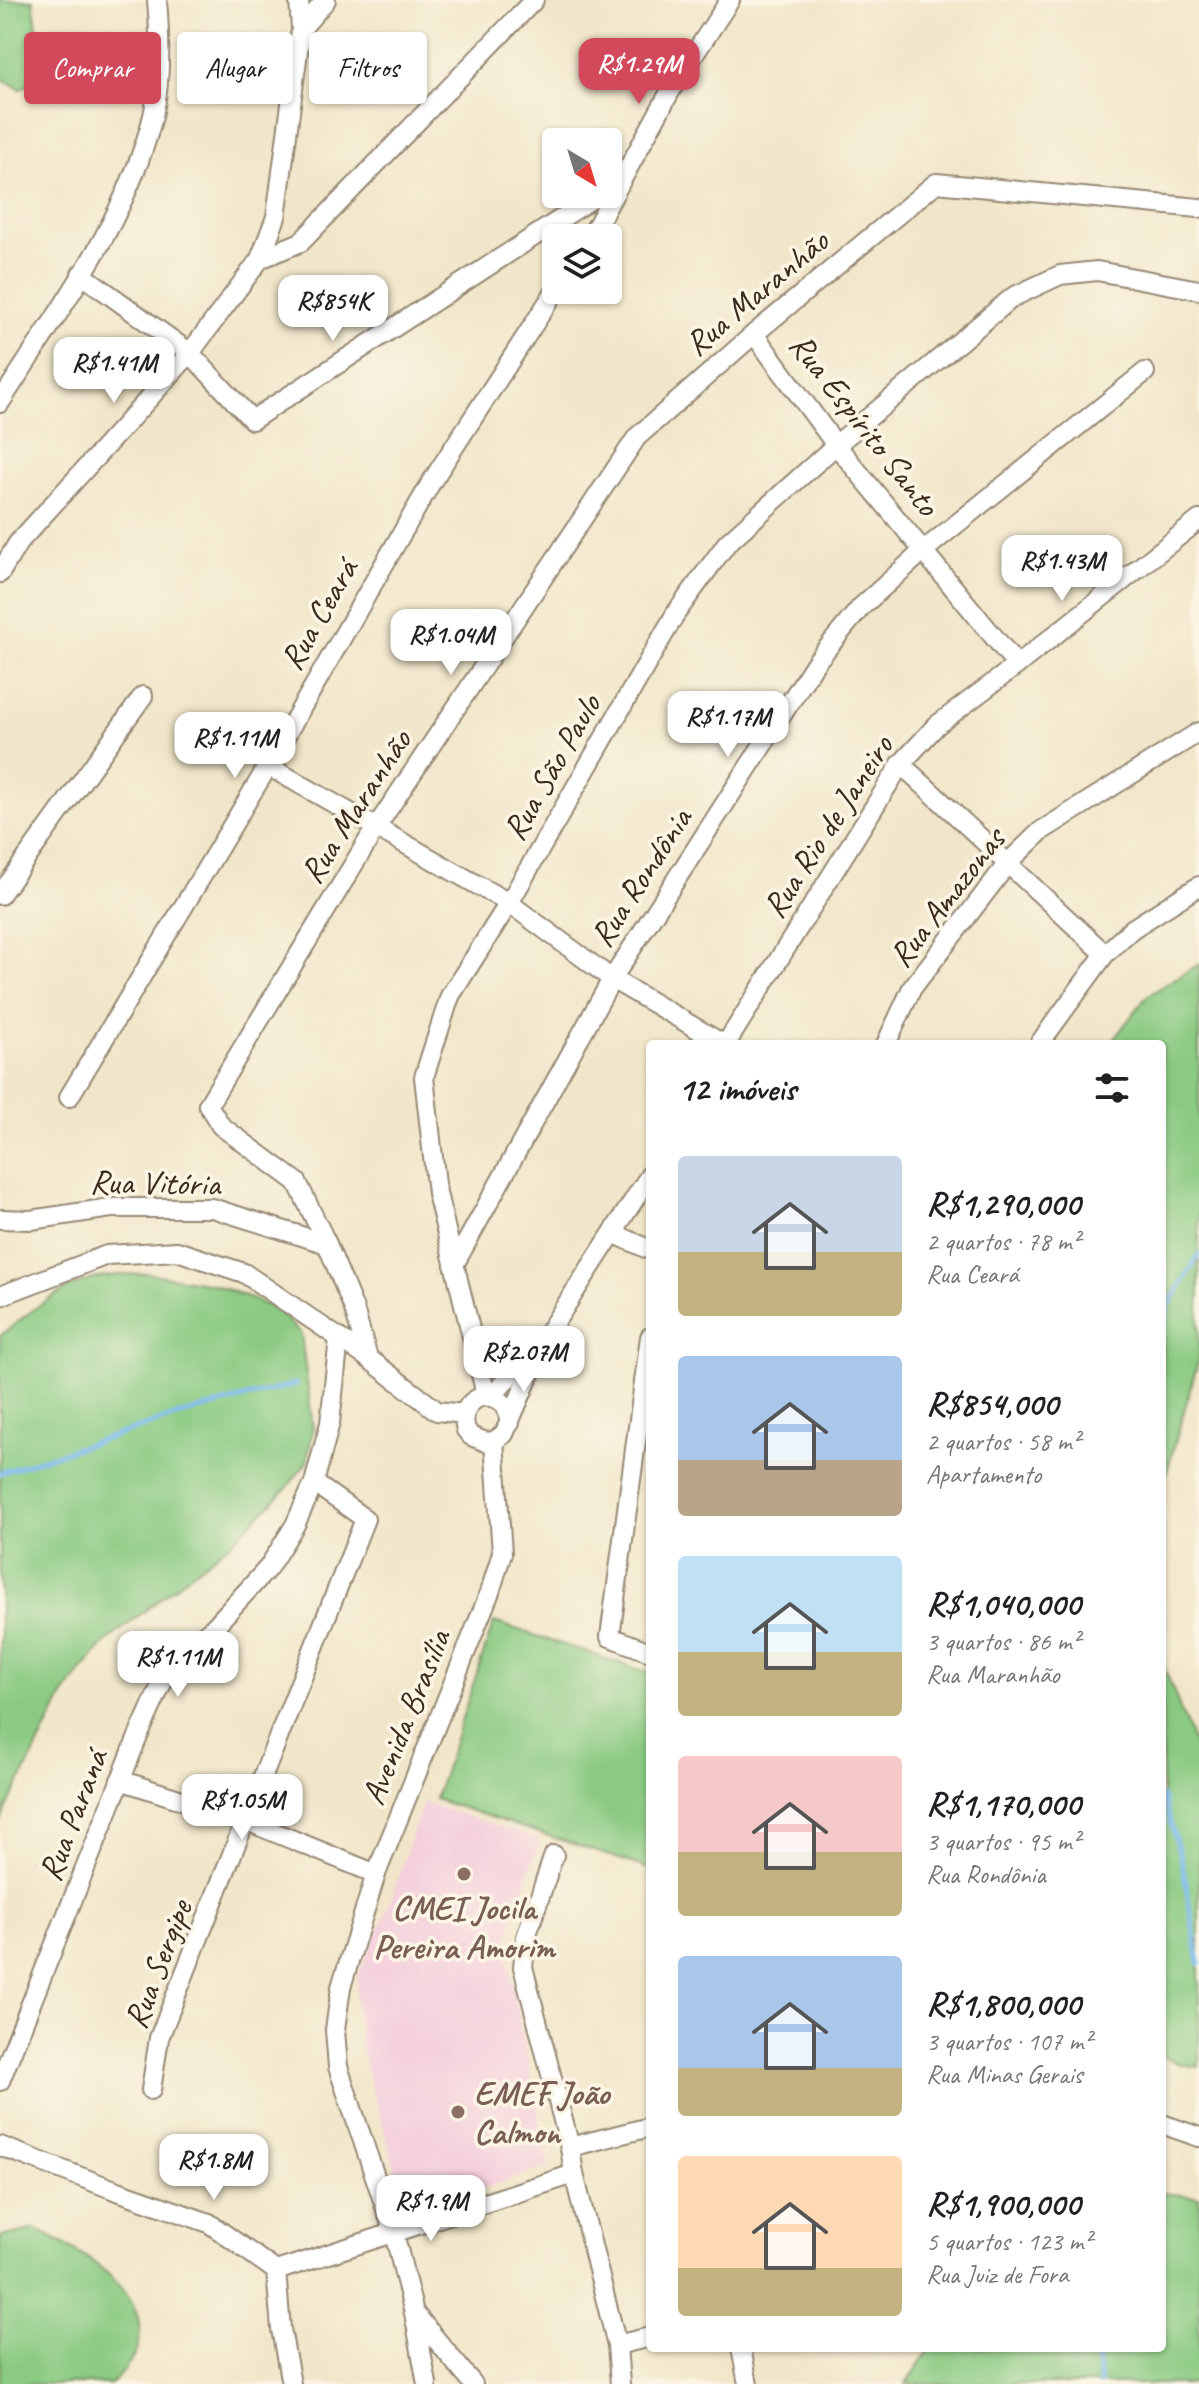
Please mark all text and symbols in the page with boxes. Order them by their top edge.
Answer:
chip: Comprar [24,32,161,104]
chip: Alugar [177,32,293,104]
chip: Filtros [309,32,427,104]
pin: R$1.29M [565,38,713,106]
text: R$1.29M [597,47,681,80]
north arrow [542,128,622,208]
map controls [542,128,622,304]
street label: Rua Maranhão [676,219,839,365]
button: layers [542,224,622,304]
pin: R$854K [268,275,398,343]
text: R$854K [296,284,370,317]
street label: Rua Espírito Santo [780,324,950,526]
pin: R$1.41M [40,337,188,405]
text: R$1.41M [71,346,157,379]
pin: R$1.43M [988,535,1136,603]
text: R$1.43M [1019,544,1105,577]
street label: Rua Ceará [270,548,369,677]
pin: R$1.04M [377,609,525,677]
text: R$1.04M [408,618,494,651]
street label: Rua São Paulo [492,685,611,848]
pin: R$1.17M [654,691,802,759]
text: R$1.17M [686,700,770,733]
pin: R$1.11M [161,712,309,780]
street label: Rua Maranhão [290,720,422,891]
text: R$1.11M [192,721,278,754]
street label: Rua Rio de Janeiro [752,725,903,926]
street label: Rua Rondônia [580,798,702,955]
street label: Rua Amazonas [879,816,1016,976]
icon: filters [1090,1066,1134,1110]
text: 12 imóveis [678,1067,796,1110]
street label: Rua Vitória [89,1160,223,1205]
text: R$1,290,000 [926,1182,1080,1225]
icon: home [742,1188,838,1284]
text: 2 quartos · 78 m² [926,1225,1080,1258]
text: Rua Ceará [926,1258,1019,1291]
pin: R$2.07M [450,1326,598,1394]
text: R$2.07M [482,1335,566,1368]
text: R$854,000 [926,1382,1058,1425]
icon: home [742,1388,838,1484]
text: 2 quartos · 58 m² [926,1425,1080,1458]
text: Apartamento [926,1458,1041,1491]
text: R$1,040,000 [926,1582,1080,1625]
icon: home [742,1588,838,1684]
street label: Avenida Brasília [351,1621,461,1811]
text: 3 quartos · 86 m² [926,1625,1080,1658]
pin: R$1.11M [104,1631,252,1699]
text: R$1.11M [135,1640,221,1673]
text: Rua Maranhão [926,1658,1060,1691]
street label: Rua Paraná [28,1741,118,1887]
pin: R$1.05M [168,1774,316,1842]
text: R$1,170,000 [926,1782,1080,1825]
text: R$1.05M [200,1783,284,1816]
icon: home [742,1788,838,1884]
text: 3 quartos · 95 m² [926,1825,1080,1858]
text: Rua Rondônia [926,1858,1046,1891]
marker: CMEI Jocila Pereira Amorim [455,1865,473,1883]
place label: CMEI Jocila Pereira Amorim [373,1886,557,1968]
street label: Rua Sergipe [113,1892,202,2034]
text: R$1,800,000 [926,1982,1080,2025]
icon: home [742,1988,838,2084]
text: 3 quartos · 107 m² [926,2025,1091,2058]
text: Rua Minas Gerais [926,2058,1082,2091]
place label: EMEF João Calmon [474,2071,612,2153]
marker: EMEF João Calmon [449,2103,467,2121]
pin: R$1.8M [149,2134,279,2202]
text: R$1.8M [177,2143,251,2176]
pin: R$1.9M [366,2175,496,2243]
text: R$1,900,000 [926,2182,1080,2225]
text: R$1.9M [394,2184,468,2217]
icon: home [742,2188,838,2284]
text: 5 quartos · 123 m² [926,2225,1091,2258]
text: Rua Juiz de Fora [926,2258,1068,2291]

